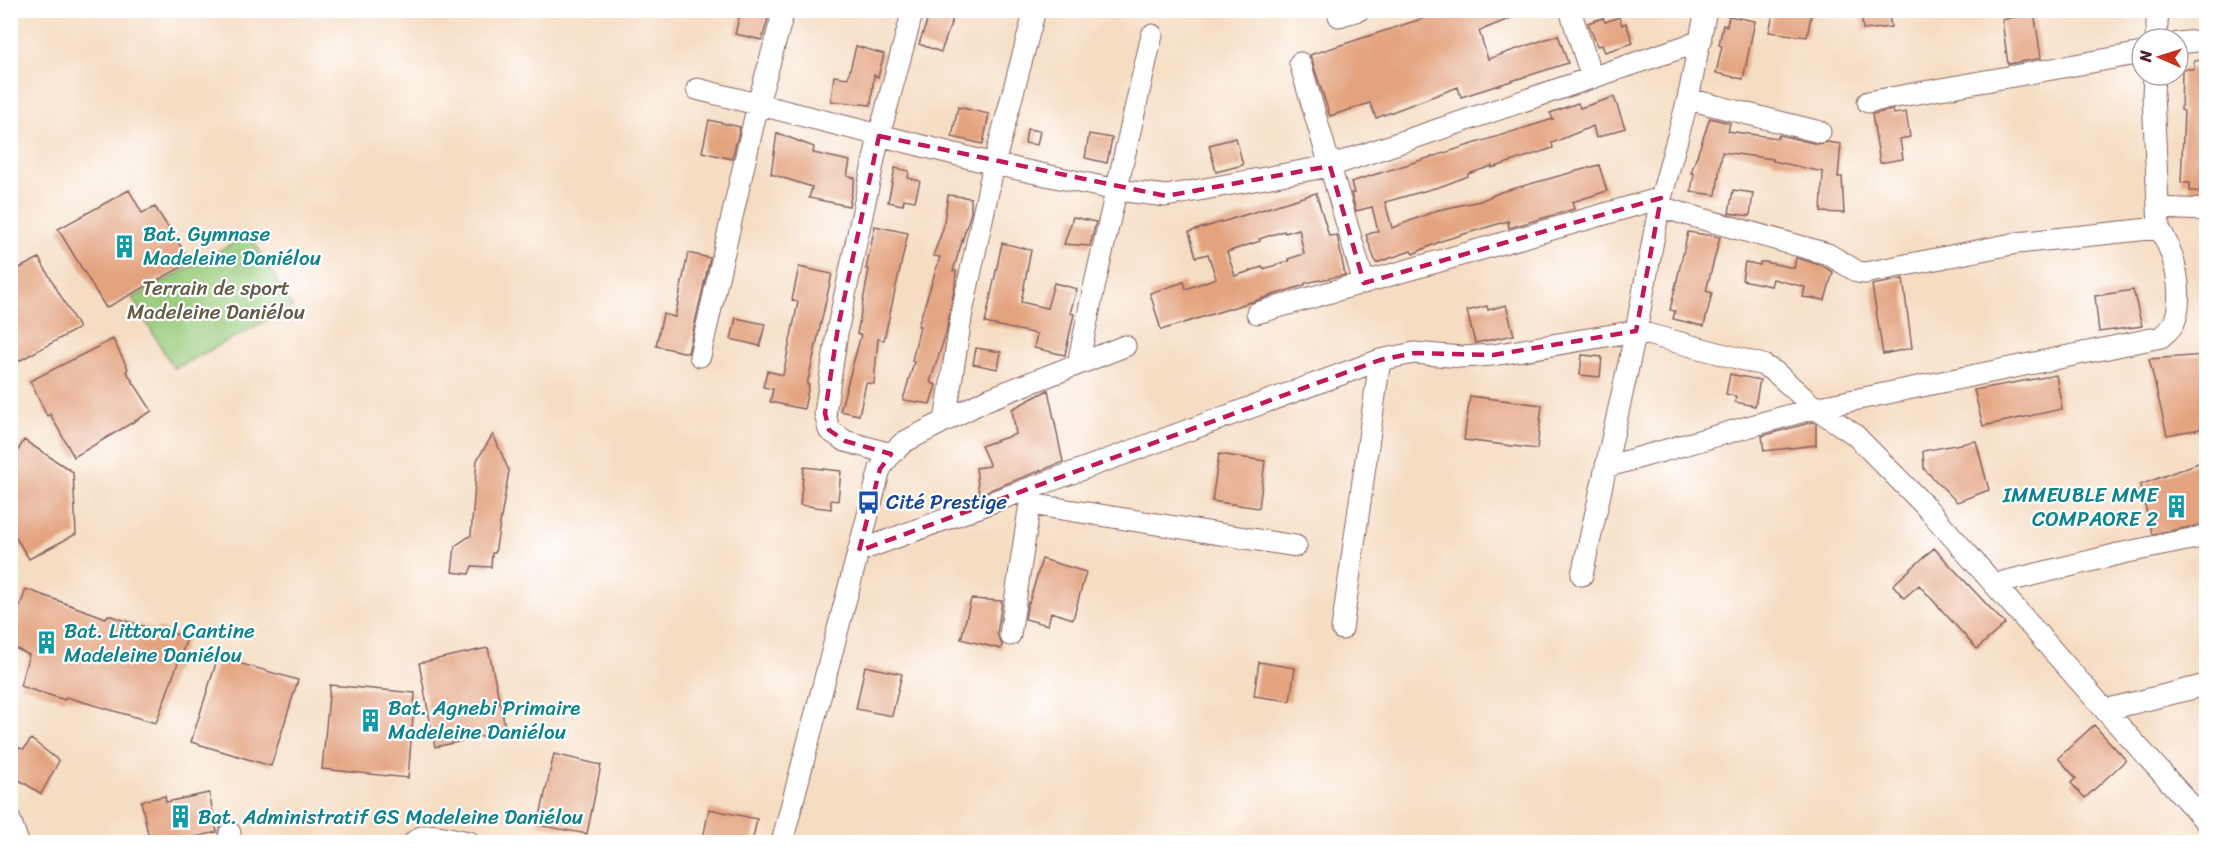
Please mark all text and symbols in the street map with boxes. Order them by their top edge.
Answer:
north arrow [2130,27,2190,87]
text: N [2131,49,2160,64]
place label: Bat. Gymnase Madeleine Daniélou [143,215,321,277]
building icon: Bat. Gymnase Madeleine Daniélou [112,233,138,259]
park label: Terrain de sport Madeleine Daniélou [127,269,305,331]
place label: IMMEUBLE MME COMPAORE 2 [2002,476,2159,538]
place label: Cité Prestige [886,483,1007,521]
bus stop icon: Cité Prestige [855,489,881,515]
building icon: IMMEUBLE MME COMPAORE 2 [2163,494,2189,520]
place label: Bat. Littoral Cantine Madeleine Daniélou [64,612,255,674]
building icon: Bat. Littoral Cantine Madeleine Daniélou [33,630,59,656]
place label: Bat. Agnebi Primaire Madeleine Daniélou [388,689,581,751]
building icon: Bat. Agnebi Primaire Madeleine Daniélou [357,707,383,733]
place label: Bat. Administratif GS Madeleine Daniélou [198,798,583,836]
building icon: Bat. Administratif GS Madeleine Daniélou [167,804,193,830]

